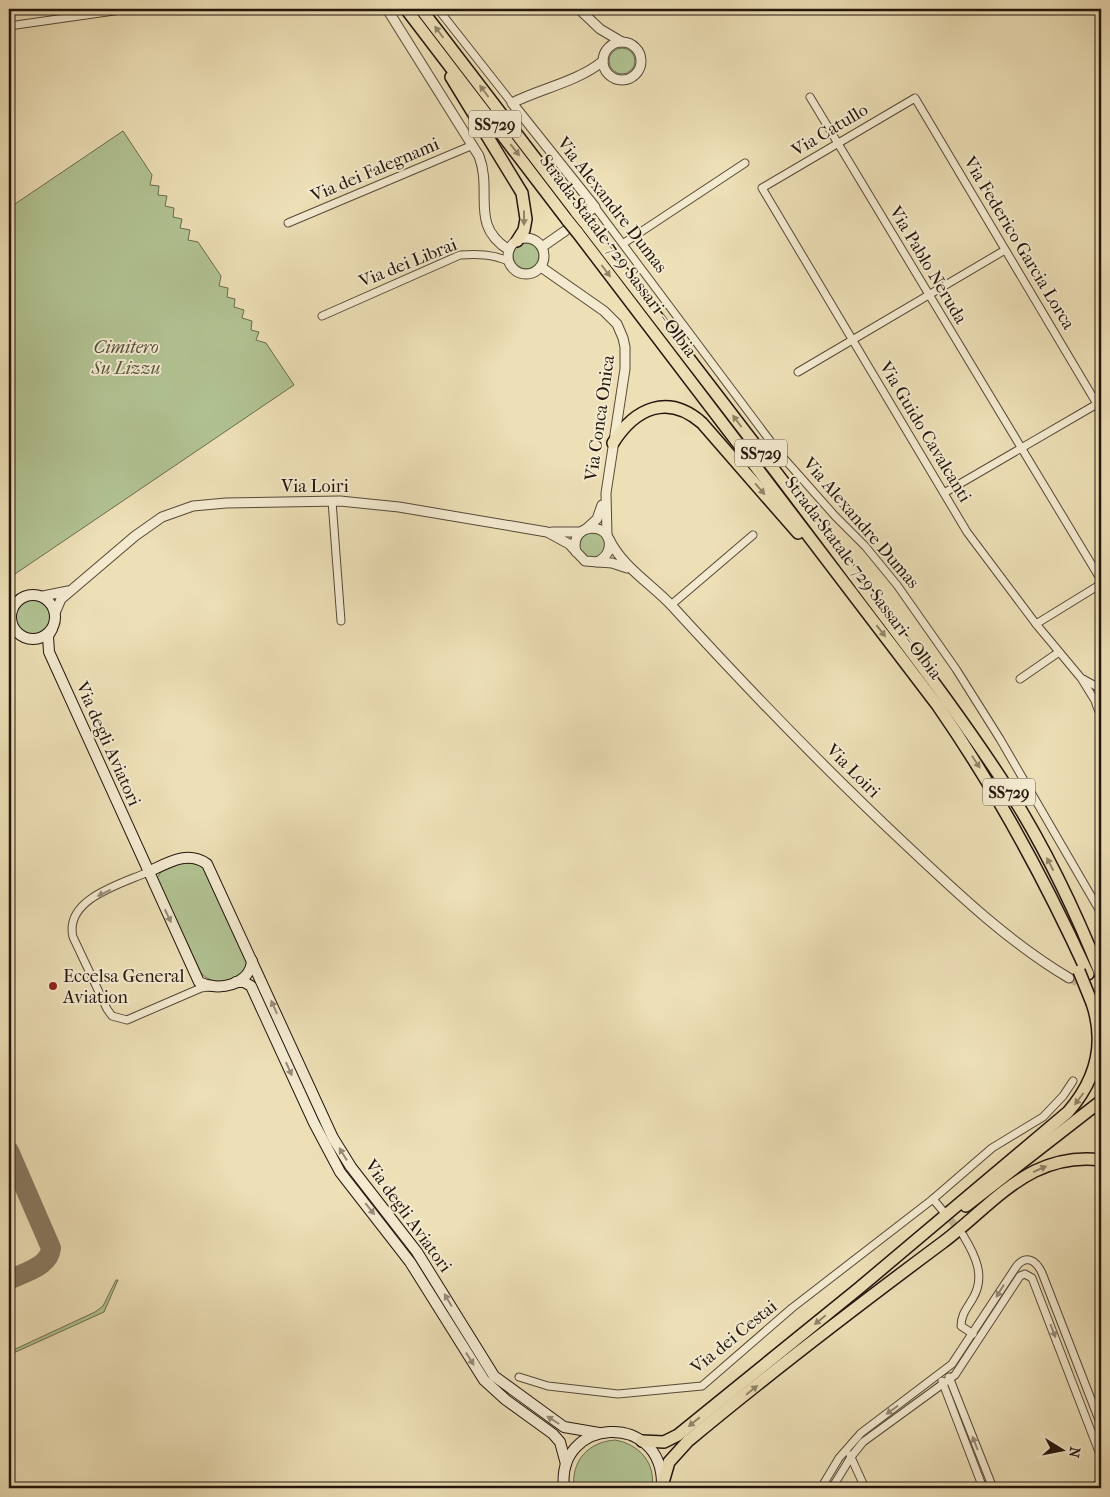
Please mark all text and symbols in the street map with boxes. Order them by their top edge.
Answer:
one-way arrow [434,25,444,39]
one-way arrow [479,84,489,98]
street label: Via Catullo [787,99,872,161]
road number: SS729 [469,110,521,138]
street label: Via Alexandre Dumas [552,132,672,277]
street label: Via dei Falegnami [307,133,443,207]
one-way arrow [509,144,520,157]
street label: Strada Statale 729 Sassari - Olbia [535,151,701,362]
street label: Via Federico Garcia Lorca [958,152,1079,334]
street label: Via Pablo Neruda [884,202,972,328]
one-way arrow [520,210,528,226]
street label: Via dei Librai [355,234,461,293]
one-way arrow [601,265,611,278]
park label: Cimitero Su Lizzu [91,337,160,379]
street label: Via Conca Onica [581,353,619,483]
street label: Via Guido Cavalcanti [874,357,976,507]
one-way arrow [732,414,742,428]
road number: SS729 [735,439,787,466]
street label: Via Alexandre Dumas [798,453,924,593]
street label: Strada Statale 729 Sassari - Olbia [780,473,946,684]
street label: Via Loiri [280,476,349,497]
one-way arrow [754,482,765,495]
one-way arrow [875,624,886,637]
street label: Via degli Aviatori [71,678,145,810]
street label: Via Loiri [821,739,885,803]
one-way arrow [972,756,981,769]
road number: SS729 [983,779,1035,806]
one-way arrow [1046,856,1054,871]
one-way arrow [97,889,111,897]
one-way arrow [165,909,173,923]
place label: Eccelsa General Aviation [62,966,184,1008]
marker: Eccelsa General Aviation [47,980,59,992]
one-way arrow [269,1000,277,1014]
one-way arrow [286,1062,294,1076]
one-way arrow [1073,1092,1084,1105]
one-way arrow [338,1148,348,1161]
street label: Via degli Aviatori [360,1155,456,1277]
one-way arrow [1033,1165,1047,1173]
one-way arrow [365,1202,376,1215]
one-way arrow [995,1285,1005,1298]
one-way arrow [443,1294,452,1307]
street label: Via dei Cestai [686,1295,782,1379]
one-way arrow [814,1314,827,1325]
one-way arrow [1050,1324,1057,1339]
one-way arrow [465,1352,474,1365]
one-way arrow [745,1384,758,1395]
one-way arrow [885,1405,899,1415]
one-way arrow [547,1415,560,1425]
one-way arrow [687,1416,700,1427]
north arrow [1038,1424,1088,1474]
one-way arrow [971,1435,979,1450]
text: N [1065,1445,1084,1459]

